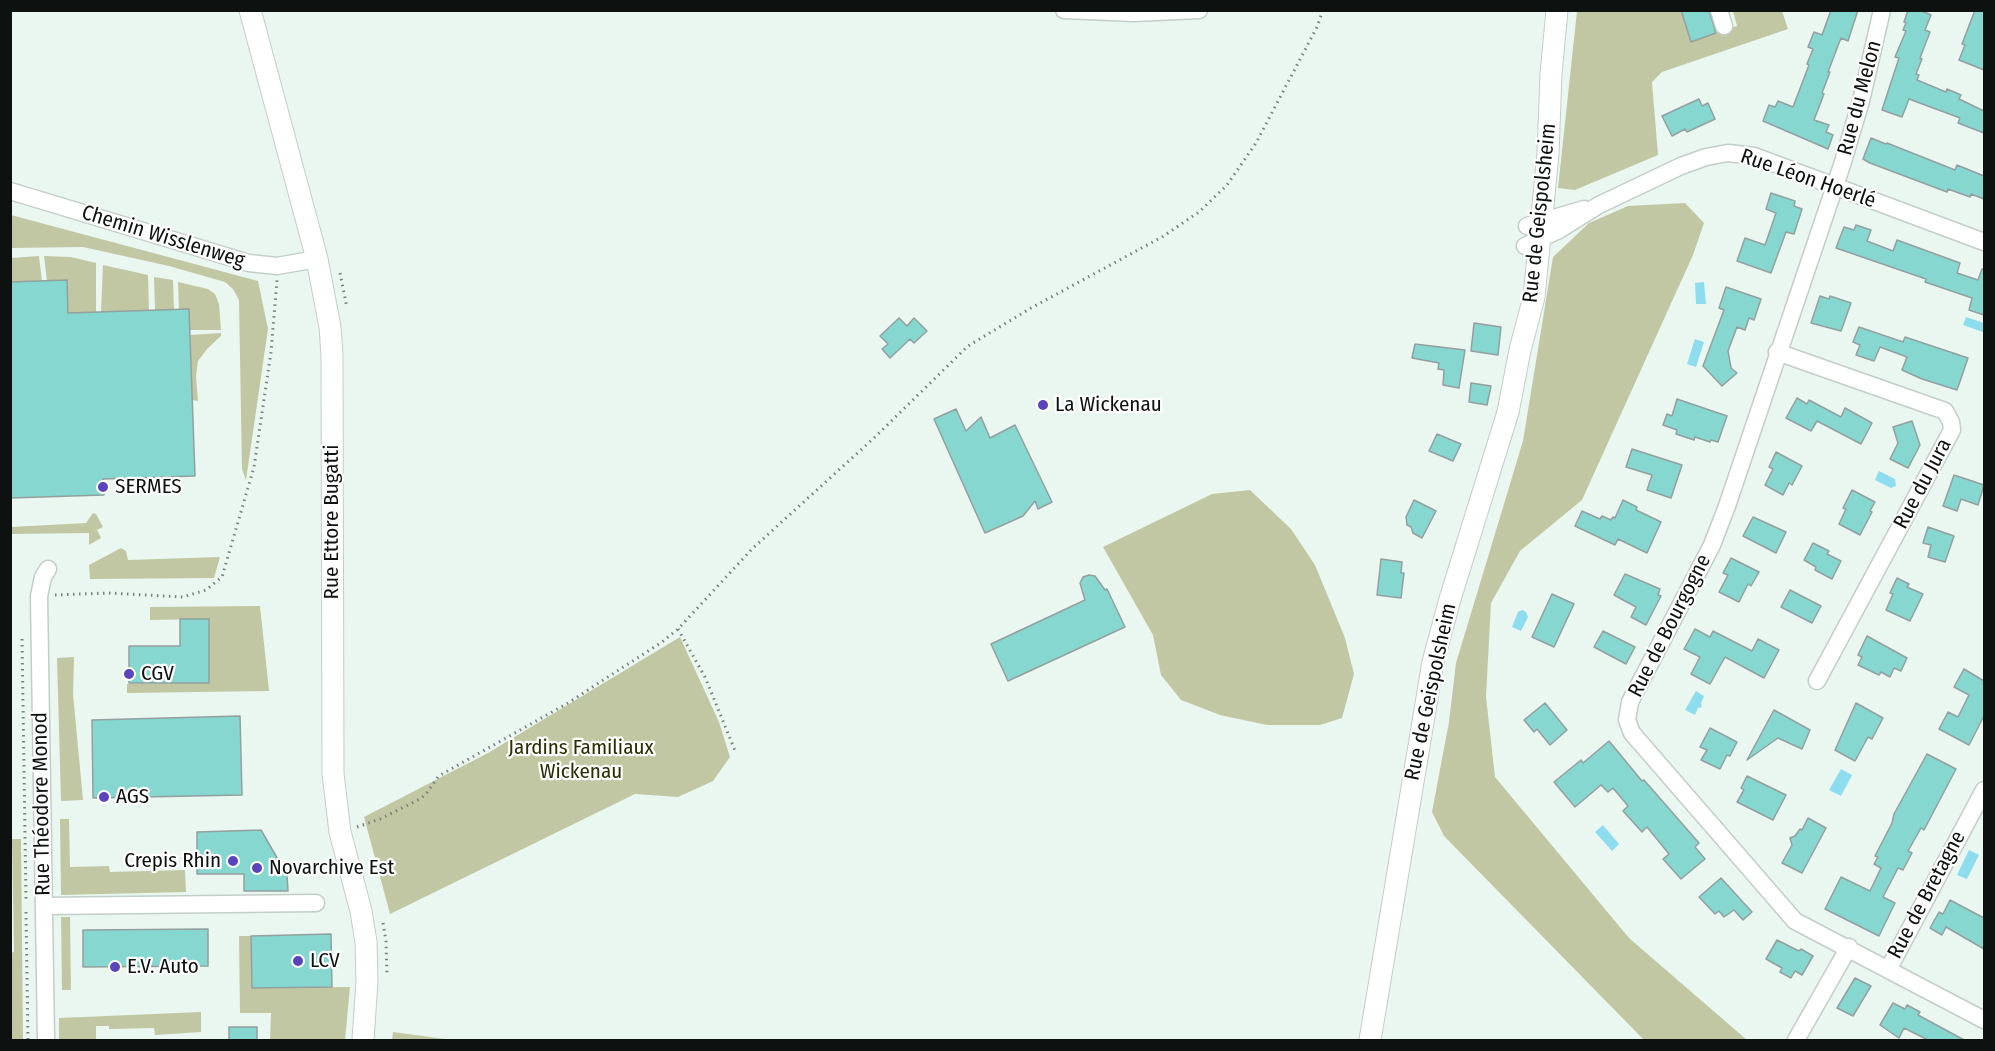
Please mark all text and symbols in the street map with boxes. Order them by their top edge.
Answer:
street label: Rue du Melon [1833,38,1887,158]
street label: Rue de Geispolsheim [1518,122,1562,304]
street label: Rue Léon Hoerlé [1737,144,1879,214]
street label: Chemin Wisslenweg [79,200,247,274]
place label: La Wickenau [1055,392,1162,418]
marker: La Wickenau [1036,398,1050,412]
street label: Rue du Jura [1889,435,1957,533]
street label: Rue Ettore Bugatti [319,444,345,600]
place label: SERMES [115,474,182,500]
marker: SERMES [96,480,110,494]
street label: Rue de Bourgogne [1623,550,1717,702]
street label: Rue de Geispolsheim [1400,601,1462,783]
place label: CGV [141,661,174,687]
marker: CGV [122,667,136,681]
street label: Rue Théodore Monod [28,712,56,896]
park label: Jardins Familiaux Wickenau [508,735,654,785]
place label: AGS [116,784,149,810]
marker: AGS [97,790,111,804]
street label: Rue de Bretagne [1883,827,1971,963]
place label: Crepis Rhin [124,848,221,874]
marker: Crepis Rhin [226,854,240,868]
place label: Novarchive Est [269,855,394,881]
marker: Novarchive Est [250,861,264,875]
place label: LCV [310,948,340,974]
place label: E.V. Auto [127,954,199,980]
marker: LCV [291,954,305,968]
marker: E.V. Auto [108,960,122,974]

